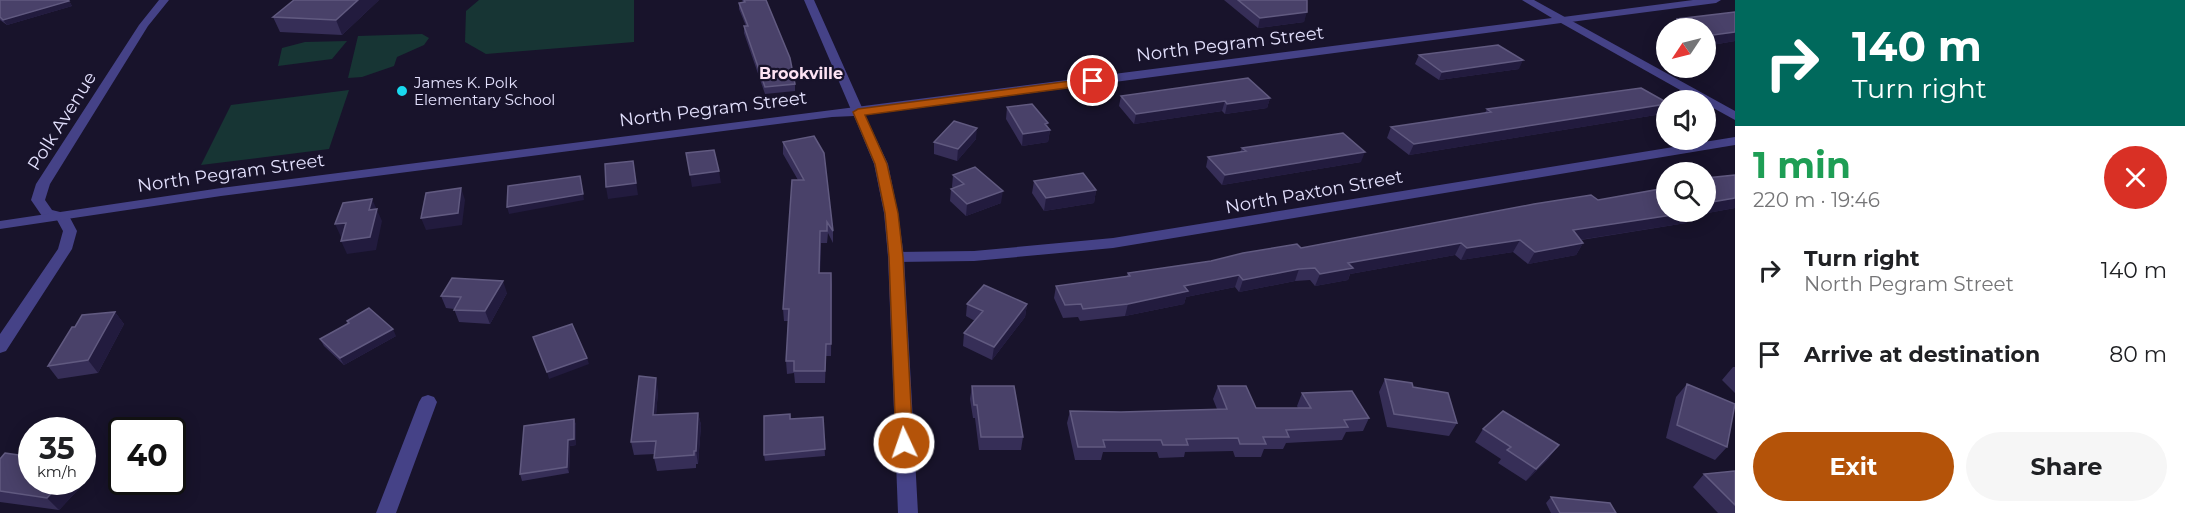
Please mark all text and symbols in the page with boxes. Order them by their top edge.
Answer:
north arrow [1656,18,1716,78]
map controls [1656,18,1716,222]
text: 140 m [1852,20,1982,72]
street label: North Pegram Street [1135,22,1325,66]
icon: right [1753,24,1831,102]
pin [1067,55,1118,106]
district label: Brookville [759,64,843,83]
icon: arrive [1076,64,1109,97]
street label: Polk Avenue [23,67,101,174]
text: Turn right [1852,72,1987,105]
place label: James K. Polk Elementary School [413,73,555,109]
marker: James K. Polk Elementary School [395,84,409,98]
street label: North Pegram Street [618,87,808,131]
button: sound [1656,90,1716,150]
text: 1 min [1753,143,1851,187]
button: close [2104,146,2167,209]
street label: North Pegram Street [136,149,326,197]
button: search [1656,162,1716,222]
street label: North Paxton Street [1223,166,1405,218]
text: 220 m · 19:46 [1753,188,1880,212]
text: Turn right [1804,245,1919,272]
icon: right [1753,254,1786,287]
text: 140 m [2101,257,2167,284]
text: North Pegram Street [1804,272,2014,296]
icon: arrive [1753,338,1786,371]
text: Arrive at destination [1804,341,2040,368]
text: 80 m [2109,341,2167,368]
position arrow [872,411,936,475]
speed limit sign: 40 [108,417,186,495]
text: 35 [39,430,75,467]
button: Exit [1753,432,1954,501]
button: Share [1966,432,2167,501]
text: km/h [37,462,77,481]

